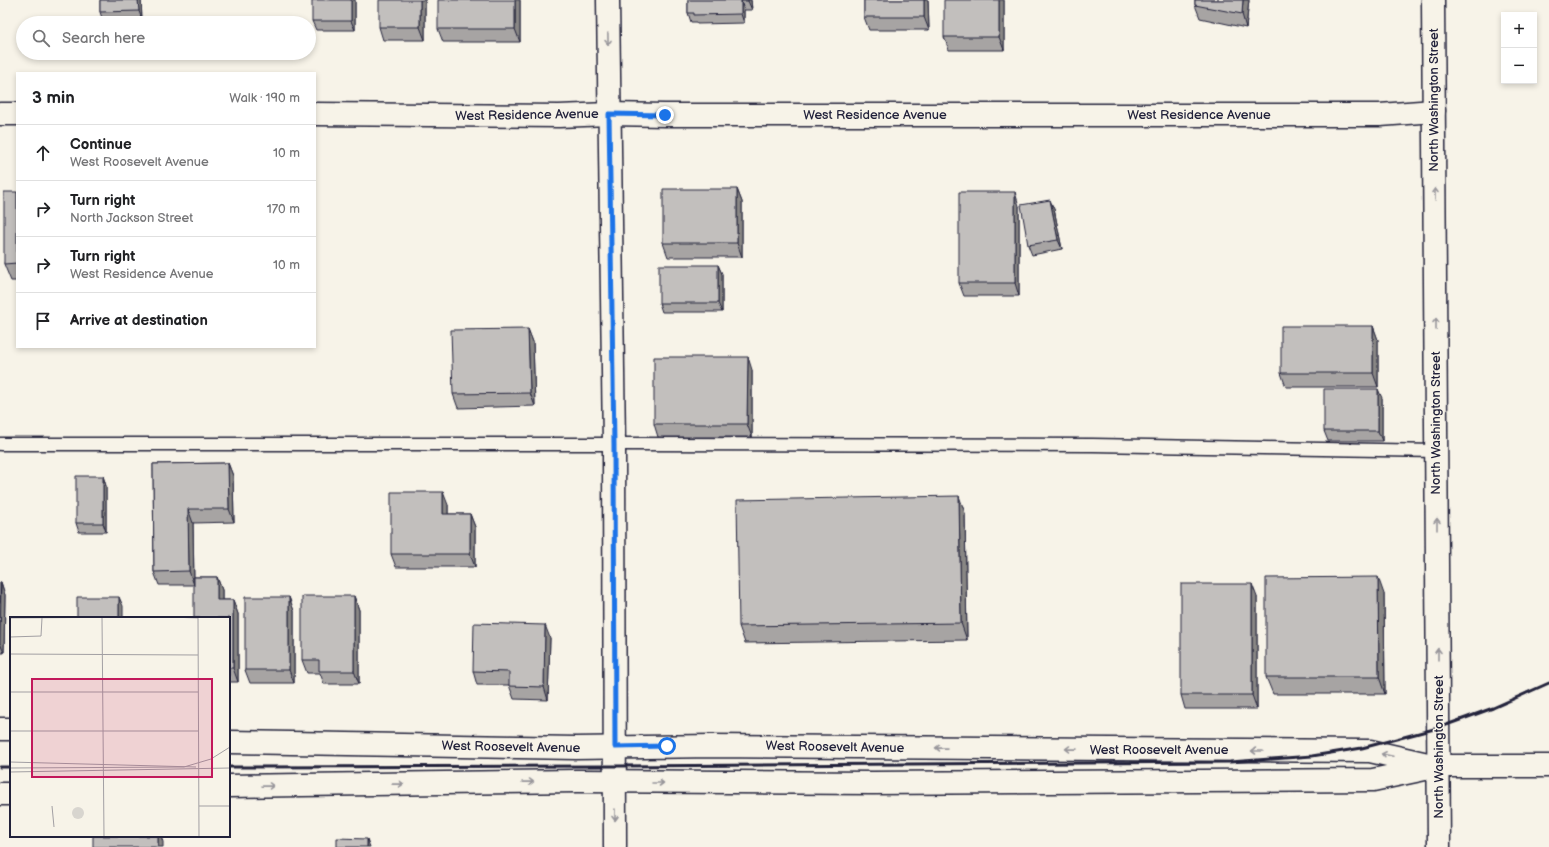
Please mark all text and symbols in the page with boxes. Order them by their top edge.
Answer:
map controls [1501,12,1537,84]
button: + [1501,12,1537,48]
search box [16,16,316,60]
icon: search [30,27,52,49]
street label: North Washington Street [1426,28,1442,172]
text: Search here [62,29,145,48]
one-way arrow [605,32,612,45]
button: − [1501,48,1537,84]
text: 3 min [32,88,75,108]
text: Walk · 190 m [229,90,300,106]
street label: West Residence Avenue [455,106,599,124]
route end [656,106,674,124]
street label: West Residence Avenue [803,107,947,123]
street label: West Residence Avenue [1127,107,1271,123]
text: Continue [70,135,132,154]
icon: ahead [32,142,54,164]
text: 10 m [273,145,300,161]
text: West Roosevelt Avenue [70,154,209,170]
one-way arrow [1431,188,1439,201]
text: Turn right [70,191,135,210]
icon: right [32,198,54,220]
text: 170 m [267,201,300,217]
text: North Jackson Street [70,210,193,226]
text: Turn right [70,247,135,266]
icon: right [32,254,54,276]
text: 10 m [273,257,300,273]
text: West Residence Avenue [70,266,213,282]
icon: arrive [32,310,54,332]
text: Arrive at destination [70,311,208,330]
one-way arrow [1432,318,1440,331]
street label: North Washington Street [1428,351,1444,495]
one-way arrow [1433,518,1441,531]
inset map [10,617,230,837]
one-way arrow [1434,648,1442,661]
street label: North Washington Street [1431,675,1447,819]
route start [658,737,676,755]
street label: West Roosevelt Avenue [442,738,581,756]
street label: West Roosevelt Avenue [766,738,905,756]
street label: West Roosevelt Avenue [1090,742,1229,758]
one-way arrow [935,744,948,752]
one-way arrow [1065,745,1078,753]
one-way arrow [1251,747,1264,755]
one-way arrow [1381,751,1394,759]
one-way arrow [521,778,534,786]
one-way arrow [651,779,664,787]
one-way arrow [391,780,404,788]
one-way arrow [261,782,274,790]
one-way arrow [611,808,619,821]

